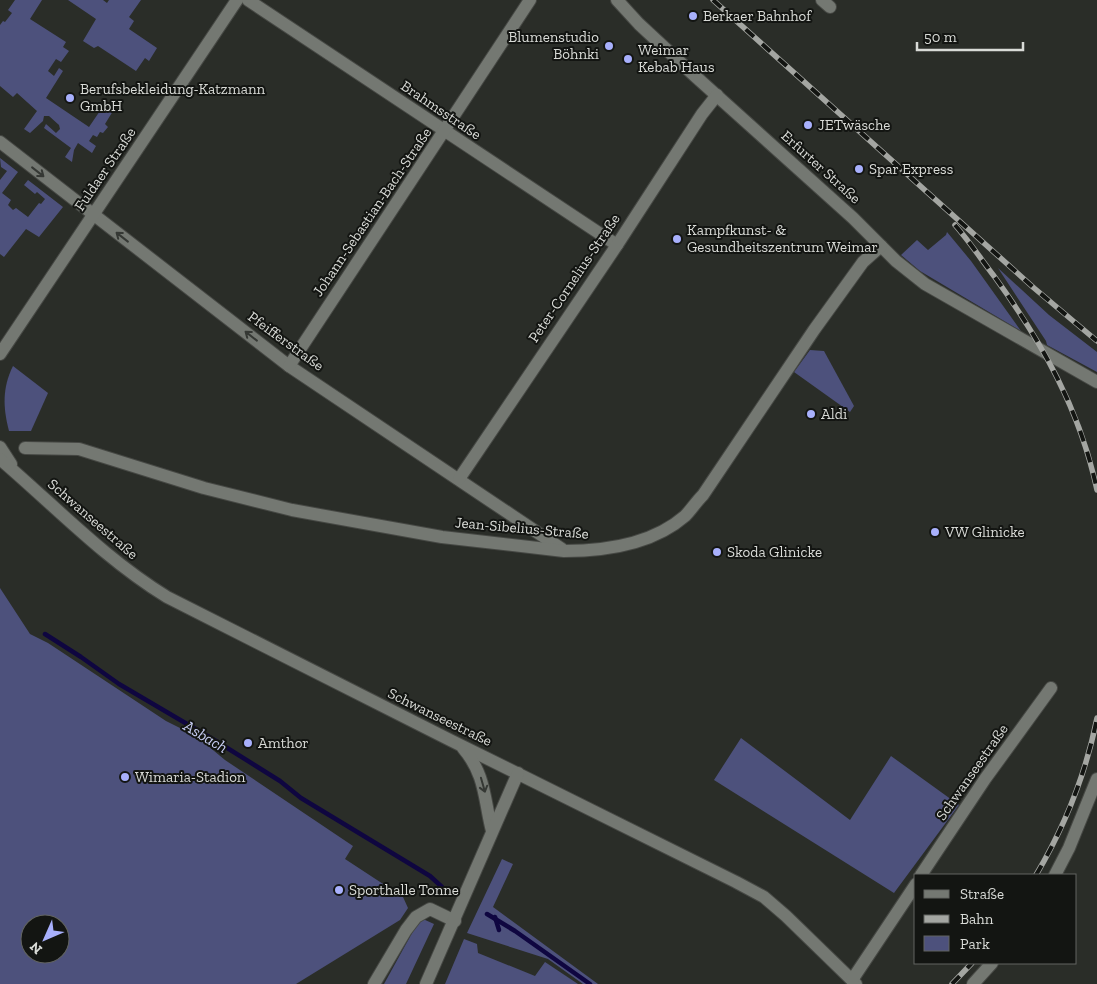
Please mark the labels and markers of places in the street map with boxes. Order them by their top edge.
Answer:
place label: Berkaer Bahnhof [703,7,812,25]
marker: Berkaer Bahnhof [687,10,699,22]
place label: Blumenstudio Böhnki [508,28,599,63]
marker: Blumenstudio Böhnki [603,40,615,52]
place label: Weimar Kebab Haus [638,41,714,76]
marker: Weimar Kebab Haus [622,53,634,65]
place label: Berufsbekleidung-Katzmann GmbH [80,80,266,115]
marker: Berufsbekleidung-Katzmann GmbH [64,92,76,104]
place label: JETwäsche [818,116,890,134]
marker: JETwäsche [802,119,814,131]
place label: Spar Express [869,160,953,178]
marker: Spar Express [853,163,865,175]
place label: Kampfkunst- & Gesundheitszentrum Weimar [687,221,878,256]
marker: Kampfkunst- & Gesundheitszentrum Weimar [671,233,683,245]
place label: Aldi [821,405,847,423]
marker: Aldi [805,408,817,420]
place label: VW Glinicke [944,523,1025,541]
marker: VW Glinicke [929,526,941,538]
place label: Skoda Glinicke [727,543,822,561]
marker: Skoda Glinicke [711,546,723,558]
place label: Amthor [258,734,309,752]
marker: Amthor [242,737,254,749]
place label: Wimaria-Stadion [135,768,246,786]
marker: Wimaria-Stadion [119,771,131,783]
place label: Sporthalle Tonne [349,881,459,899]
marker: Sporthalle Tonne [333,884,345,896]

